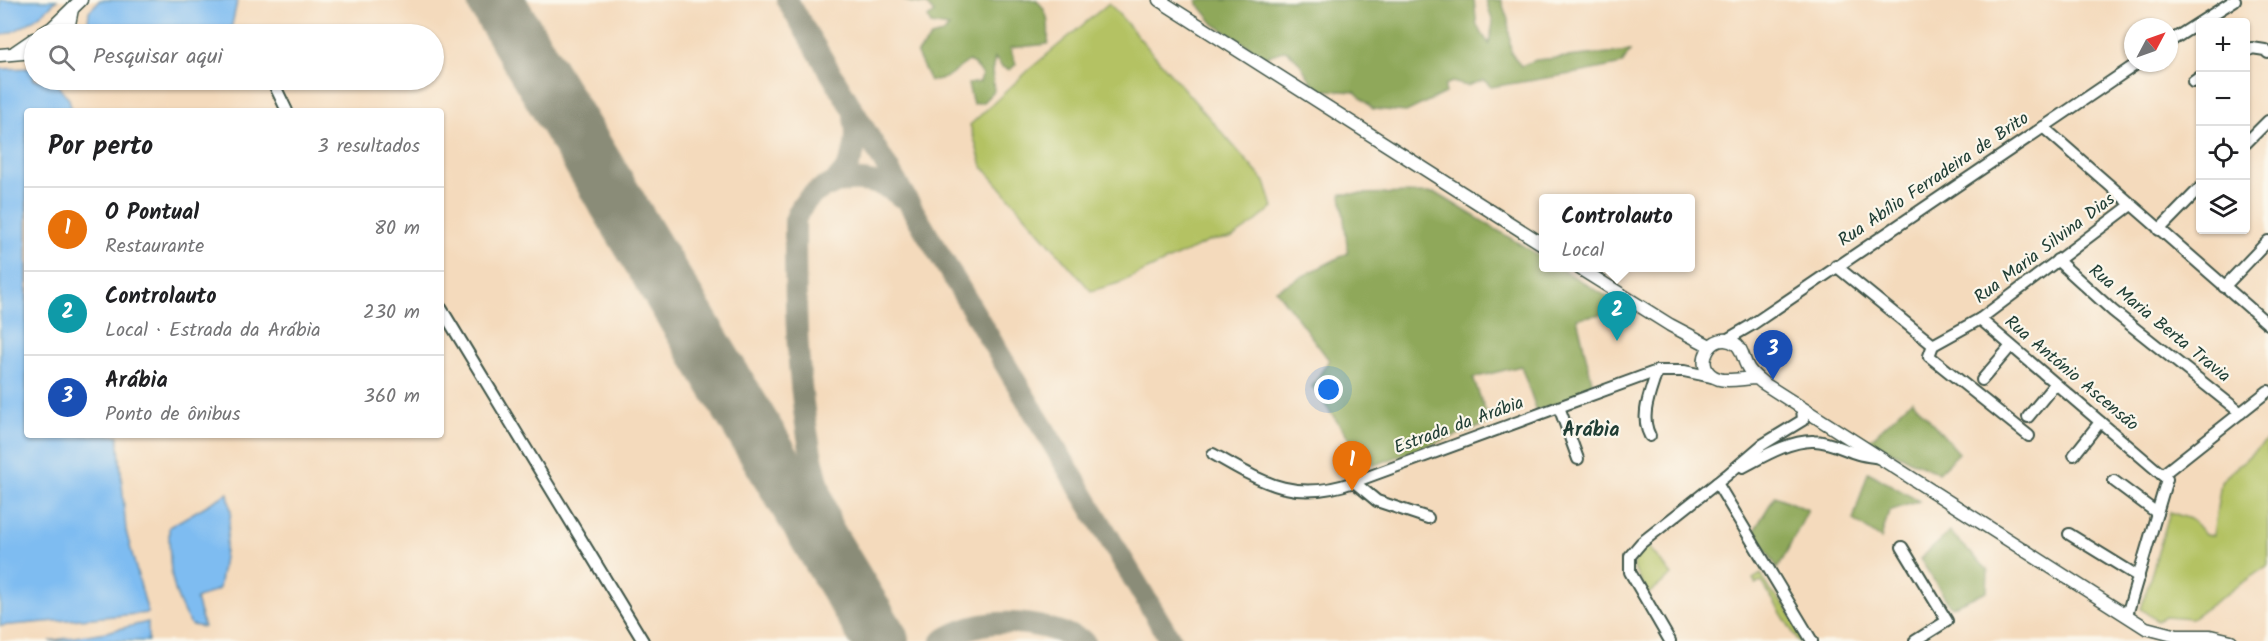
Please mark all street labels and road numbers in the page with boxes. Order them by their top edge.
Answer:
street label: Rua Abílio Ferradeira de Brito [1832,105,2036,255]
street label: Rua Maria Silvina Dias [1968,186,2122,312]
street label: Rua Maria Berta Travia [2082,257,2236,391]
street label: Rua António Ascensão [1997,309,2145,439]
street label: Estrada da Arábia [1390,389,1528,463]

